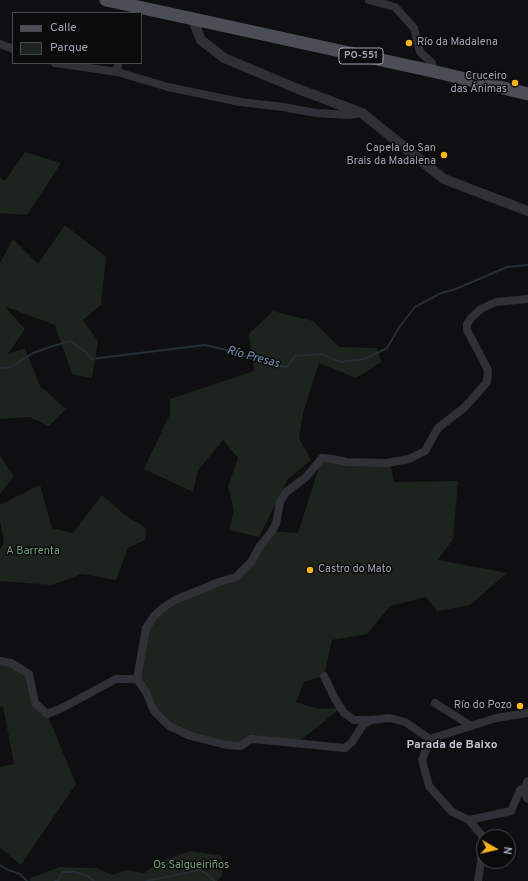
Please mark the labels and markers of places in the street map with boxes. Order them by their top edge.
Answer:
place label: Río da Madalena [417,36,498,50]
marker: Río da Madalena [404,38,414,48]
place label: Cruceiro das Ánimas [451,70,507,96]
marker: Cruceiro das Ánimas [510,78,520,88]
place label: Capela do San Brais da Madalena [346,142,436,168]
marker: Capela do San Brais da Madalena [439,150,449,160]
place label: Castro do Mato [318,563,392,577]
marker: Castro do Mato [305,565,315,575]
place label: Río do Pozo [454,699,512,713]
marker: Río do Pozo [515,701,525,711]

